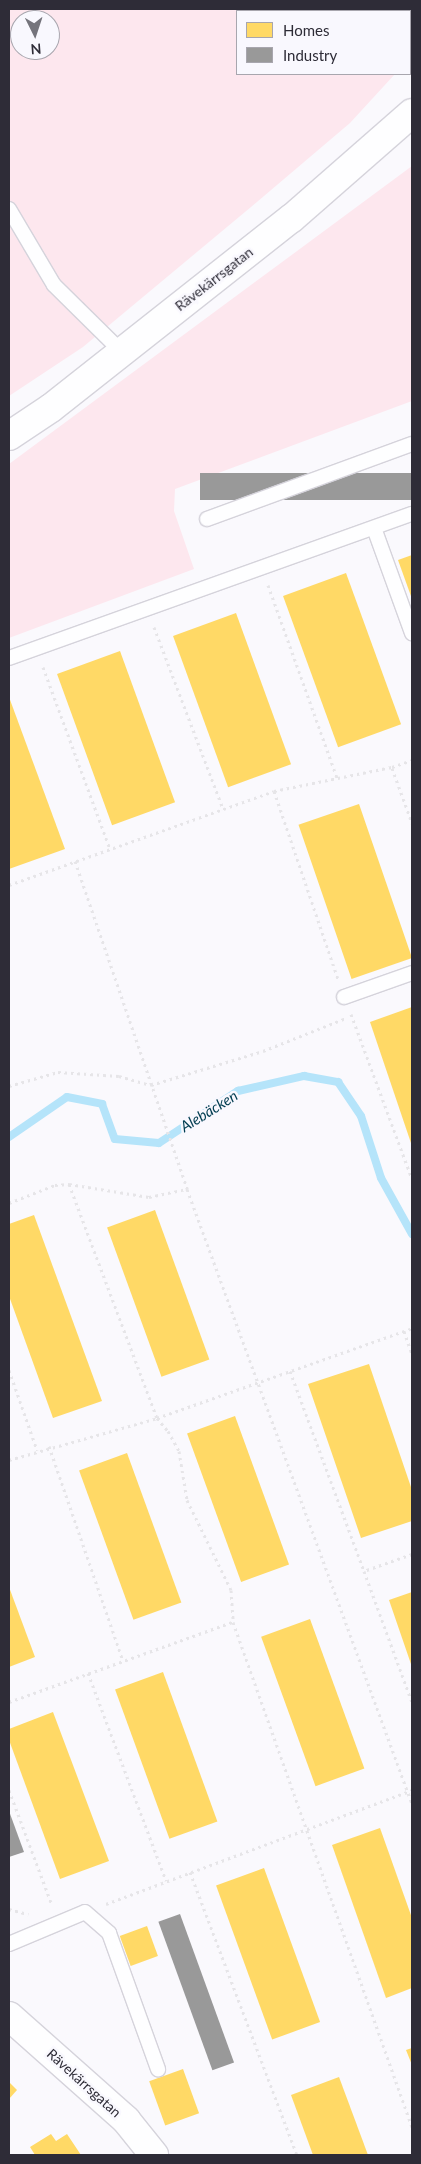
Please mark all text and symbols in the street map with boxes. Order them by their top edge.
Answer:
north arrow [10,10,60,60]
legend [236,10,411,75]
text: Homes [283,21,329,39]
text: N [30,41,42,58]
text: Industry [283,46,337,64]
street label: Rävekärrsgatan [172,243,256,315]
water label: Alebäcken [177,1086,241,1136]
street label: Rävekärrsgatan [43,2045,125,2121]

